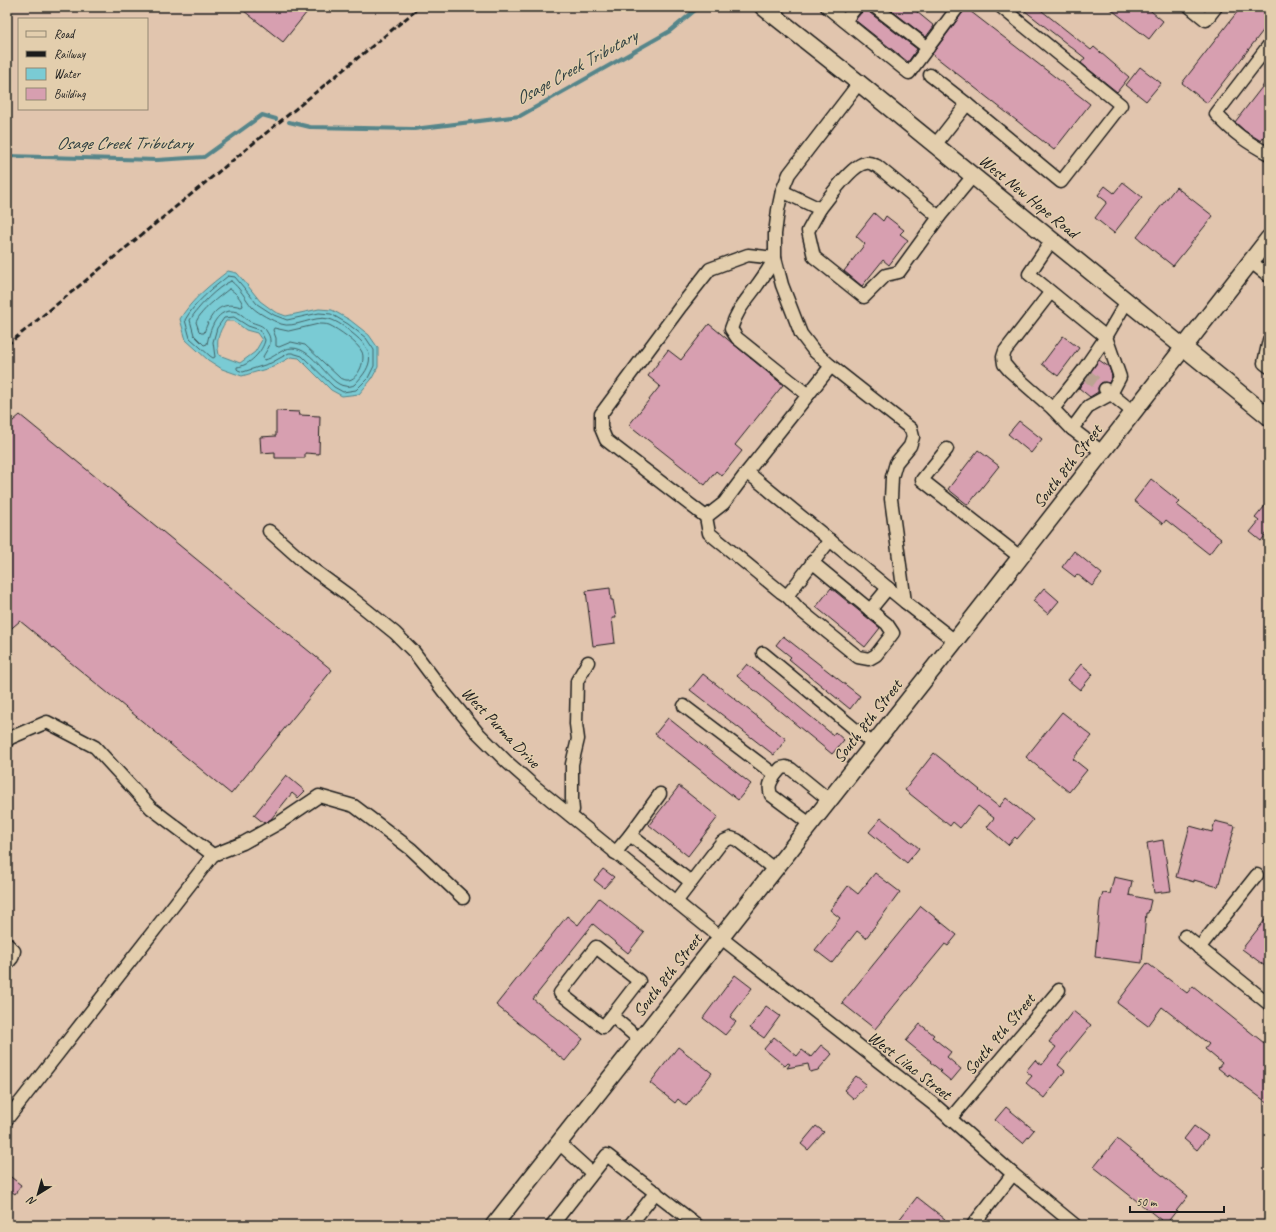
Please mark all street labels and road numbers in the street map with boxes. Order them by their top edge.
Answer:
street label: West New Hope Road [975,150,1085,245]
street label: South 8th Street [1028,419,1108,512]
street label: South 8th Street [828,674,908,767]
street label: West Purma Drive [457,682,545,773]
street label: South 8th Street [628,928,708,1021]
street label: South 9th Street [959,988,1041,1079]
street label: West Lilac Street [864,1026,958,1106]

